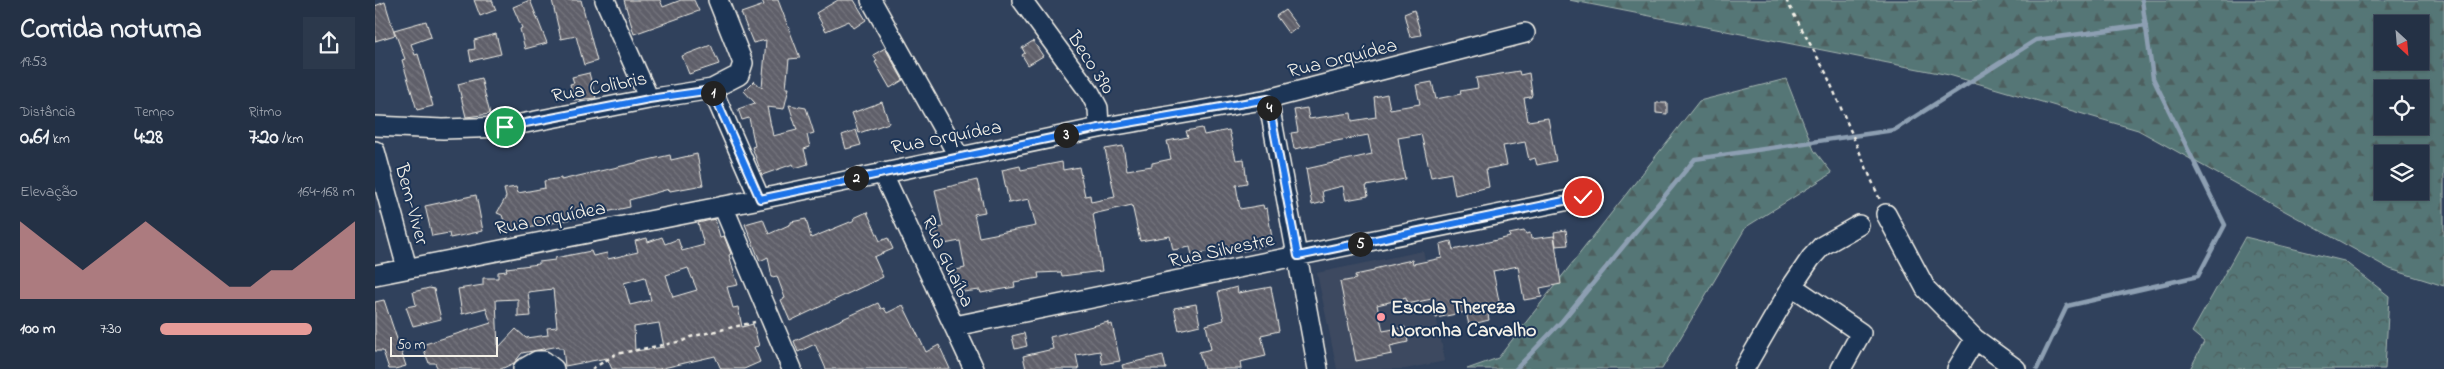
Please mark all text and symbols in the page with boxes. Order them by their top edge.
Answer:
text: Corrida noturna [20,10,202,51]
north arrow [2374,15,2429,70]
map controls [2374,15,2429,200]
button: share [303,17,355,69]
street label: Beco 390 [1058,25,1121,101]
street label: Rua Orquídea [1285,32,1400,87]
text: 19:53 [20,50,47,74]
street label: Rua Colibris [549,65,650,112]
pin: 1 [701,80,725,106]
button: locate [2374,80,2429,135]
text: 1 [711,83,716,104]
pin: 4 [1257,96,1281,120]
text: 4 [1267,98,1272,119]
text: Distância [20,102,75,123]
text: Tempo [134,102,174,123]
text: Ritmo [249,102,282,123]
pin [484,106,526,148]
icon: arrive [491,113,519,141]
street label: Rua Orquídea [889,114,1004,163]
pin: 3 [1053,122,1079,148]
text: 0.61 [20,123,49,153]
text: 4:28 [134,123,163,153]
text: 7:20 [249,123,279,153]
text: 3 [1064,125,1069,146]
text: km [49,129,70,150]
text: /km [279,129,303,150]
button: layers [2374,145,2429,200]
street label: Bem-Viver [386,160,436,249]
pin: 2 [843,166,869,190]
text: 2 [853,168,860,189]
pin [1562,176,1604,218]
text: Elevação [20,180,78,204]
text: 164–168 m [297,180,355,204]
icon: check [1569,183,1597,211]
street label: Rua Orquídea [493,195,608,244]
street label: Rua Guaíba [913,212,981,313]
street label: Rua Silvestre [1166,226,1277,277]
pin: 5 [1347,232,1373,256]
text: 5 [1356,234,1365,255]
place label: Escola Thereza Noronha Carvalho [1391,294,1536,346]
marker: Escola Thereza Noronha Carvalho [1375,311,1387,323]
text: 100 m [20,317,55,341]
text: 7:30 [100,317,121,341]
scale bar [390,334,497,357]
text: 50 m [397,335,425,356]

